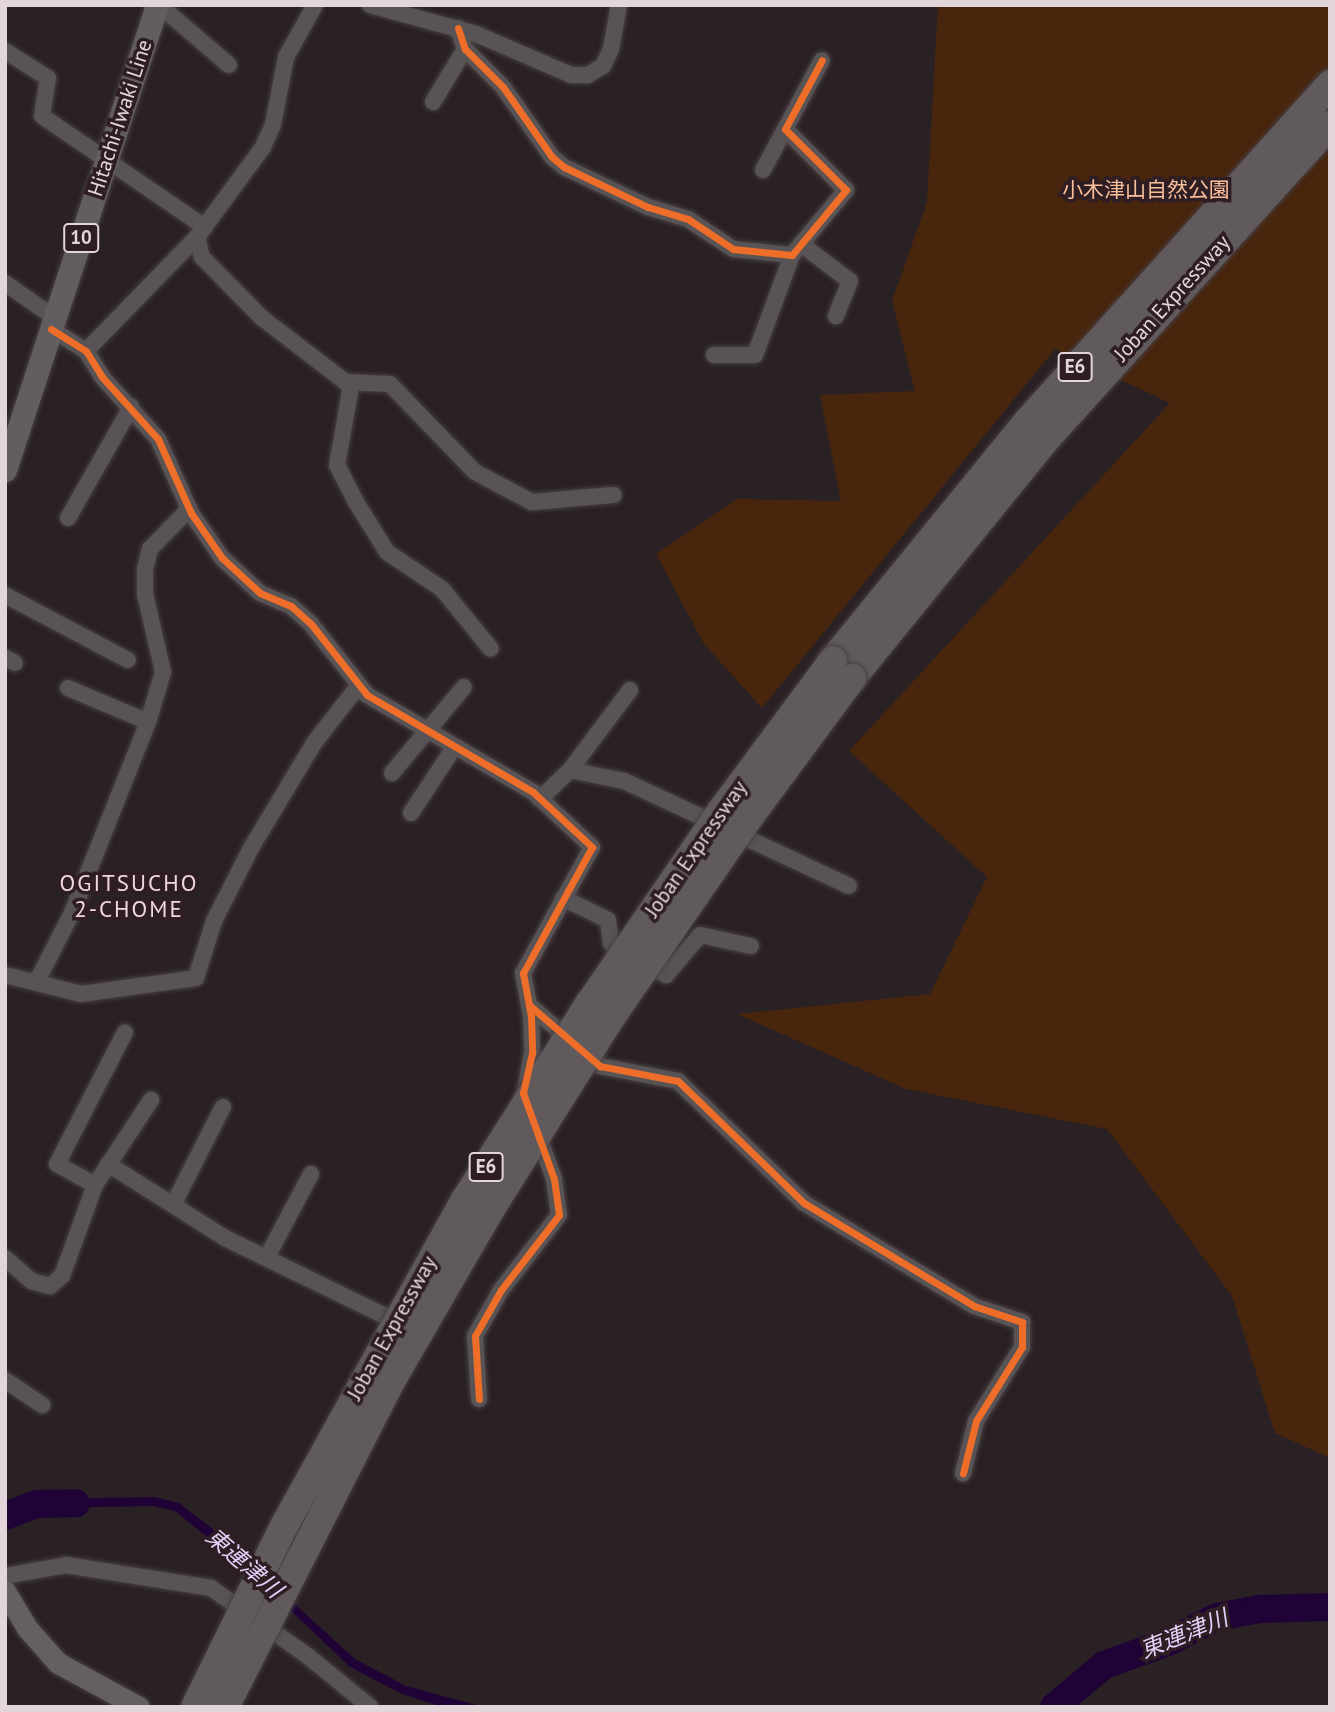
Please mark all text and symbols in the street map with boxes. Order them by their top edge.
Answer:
street label: Hitachi-Iwaki Line [83,36,157,200]
park label: 小木津山自然公園 [1062,177,1230,203]
road number: 10 [62,222,100,254]
street label: Joban Expressway [1109,230,1235,366]
road number: E6 [1058,352,1092,382]
street label: Joban Expressway [640,776,752,922]
district label: OGITSUCHO 2-CHOME [61,869,197,923]
road number: E6 [468,1152,504,1182]
street label: Joban Expressway [342,1252,442,1404]
water label: 東連津川 [200,1522,288,1604]
water label: 東連津川 [1136,1604,1232,1664]

